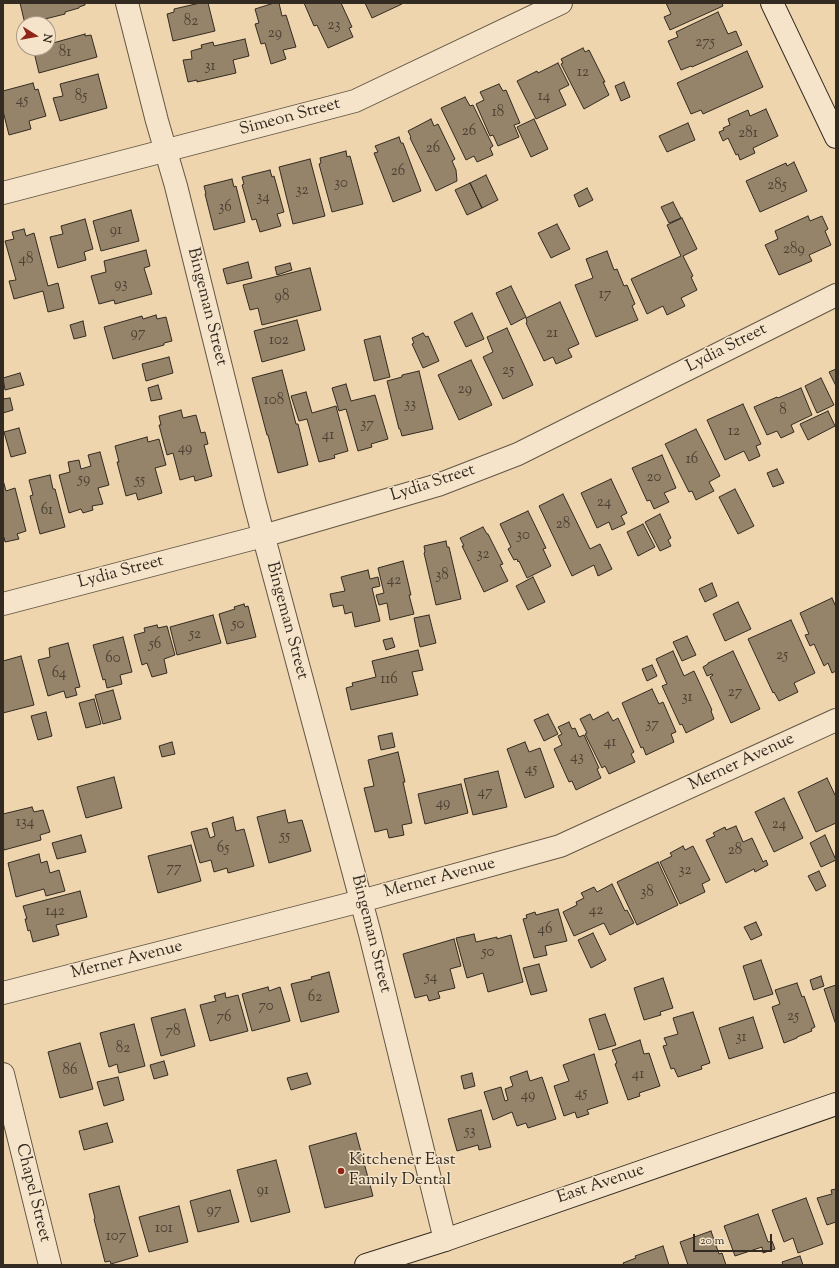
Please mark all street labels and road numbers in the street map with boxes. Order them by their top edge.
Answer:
street label: Simeon Street [237,95,343,141]
street label: Bingeman Street [181,246,231,368]
street label: Lydia Street [683,320,771,378]
street label: Lydia Street [388,461,478,507]
street label: Lydia Street [76,552,166,594]
street label: Bingeman Street [260,560,312,682]
street label: Merner Avenue [686,730,798,796]
street label: Merner Avenue [382,854,498,904]
street label: Bingeman Street [345,873,395,995]
street label: Merner Avenue [69,937,185,985]
street label: Chapel Street [10,1142,54,1244]
street label: East Avenue [555,1161,647,1209]

